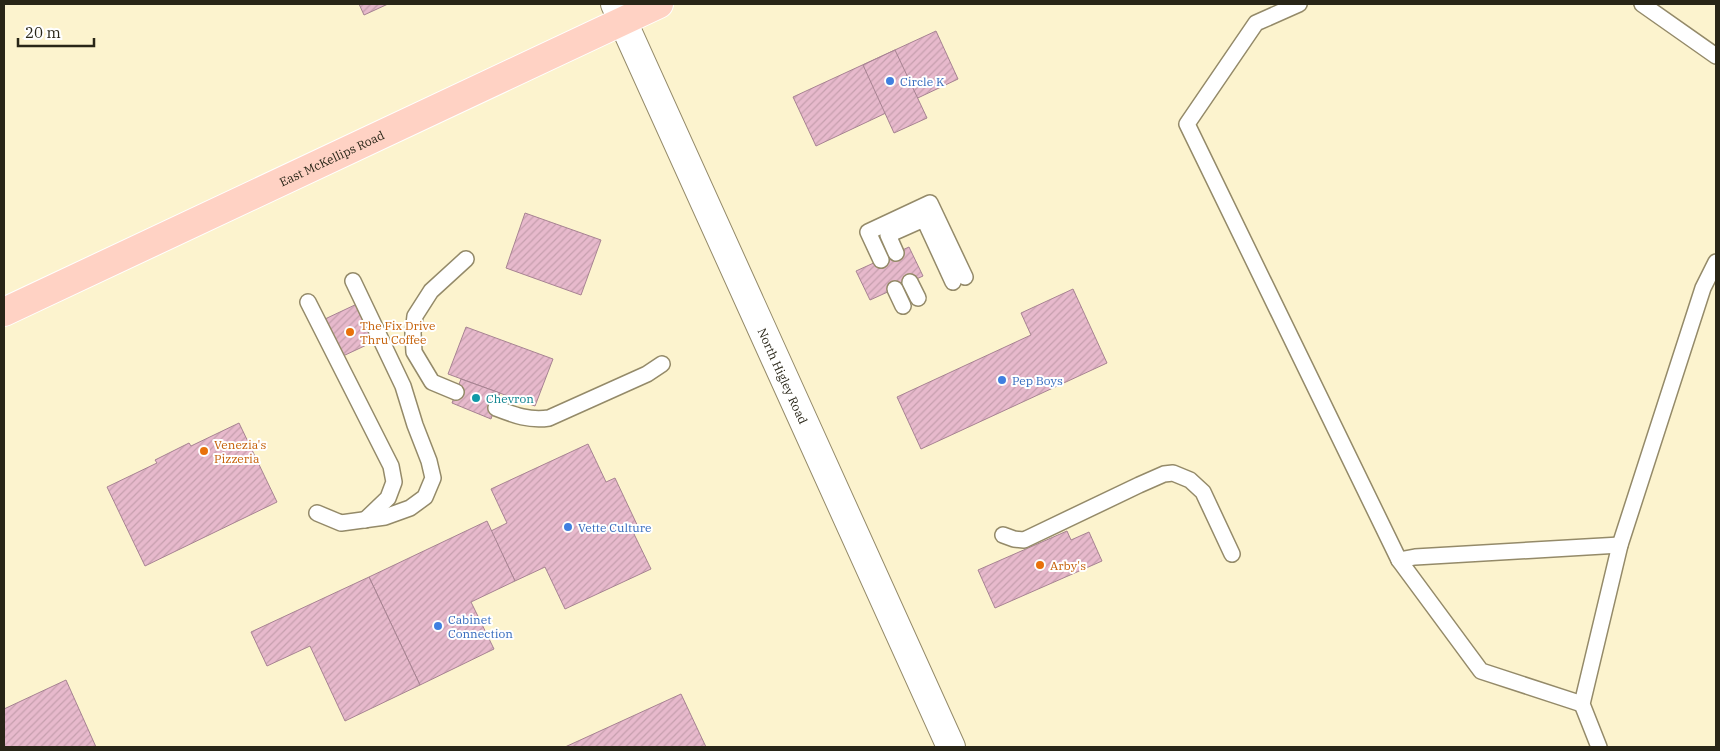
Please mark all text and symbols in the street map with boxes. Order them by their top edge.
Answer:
scale bar [18,15,94,47]
text: 20 m [25,23,61,42]
place label: Circle K [900,74,945,89]
marker: Circle K [884,75,896,87]
street label: East McKellips Road [277,127,386,189]
place label: The Fix Drive Thru Coffee [360,318,435,347]
street label: North Higley Road [755,325,811,426]
marker: The Fix Drive Thru Coffee [344,326,356,338]
place label: Pep Boys [1012,373,1063,388]
marker: Pep Boys [996,374,1008,386]
place label: Chevron [486,391,534,406]
marker: Chevron [470,392,482,404]
place label: Venezia's Pizzeria [214,437,266,466]
marker: Venezia's Pizzeria [198,445,210,457]
place label: Vette Culture [578,520,652,535]
marker: Vette Culture [562,521,574,533]
place label: Arby's [1050,558,1086,573]
marker: Arby's [1034,559,1046,571]
place label: Cabinet Connection [448,612,513,641]
marker: Cabinet Connection [432,620,444,632]

